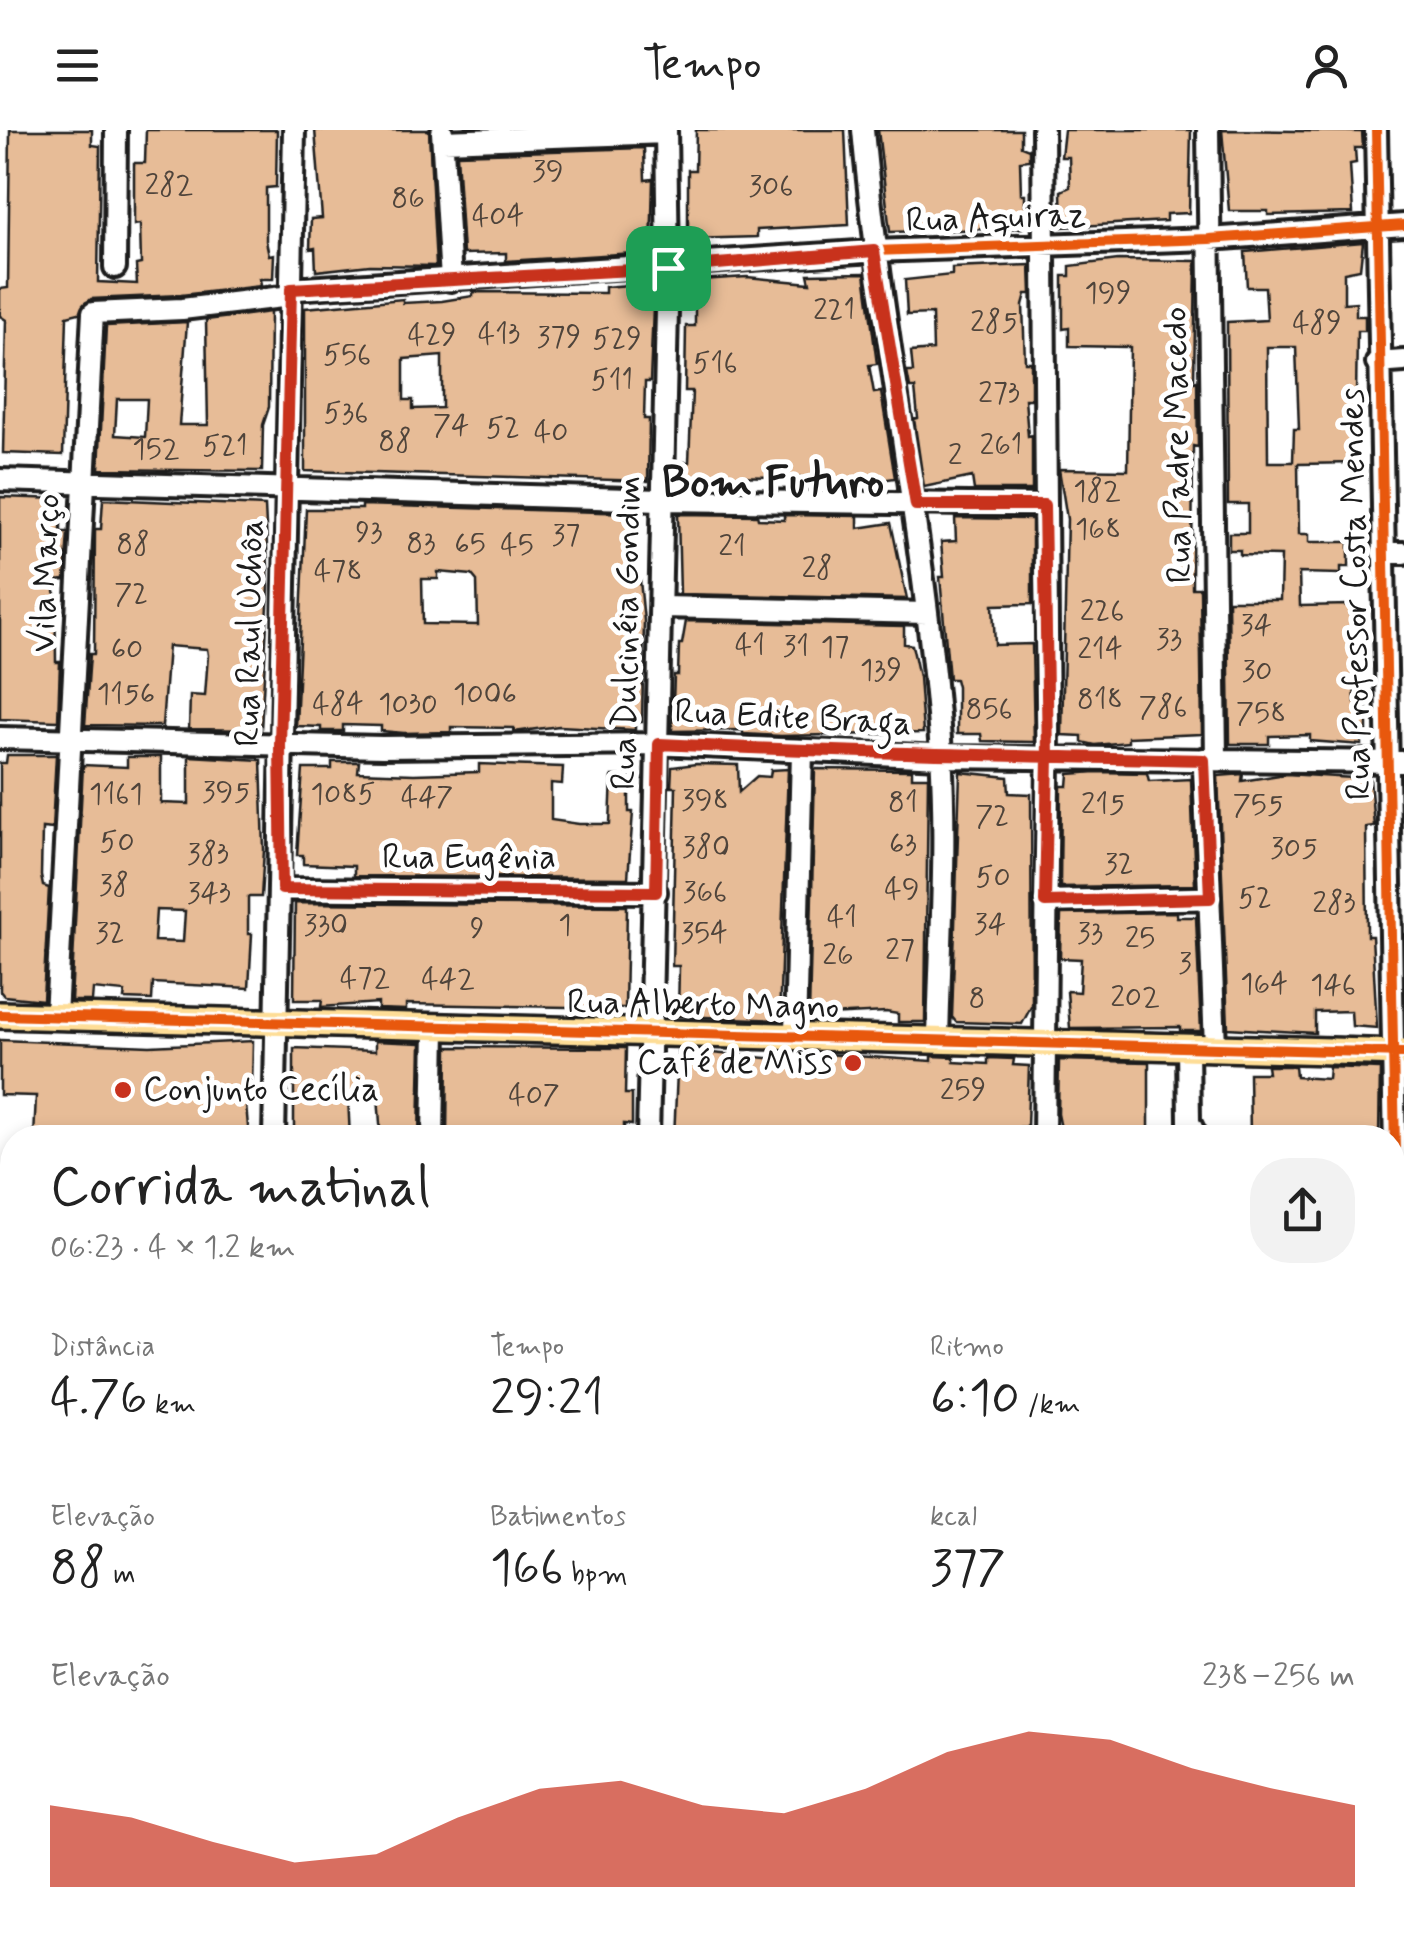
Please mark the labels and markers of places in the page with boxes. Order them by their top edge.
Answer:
pin [626,226,711,311]
place label: Café de Miss [637,1040,833,1086]
marker: Café de Miss [842,1052,864,1074]
place label: Conjunto Cecília [143,1067,379,1113]
marker: Conjunto Cecília [112,1079,134,1101]

